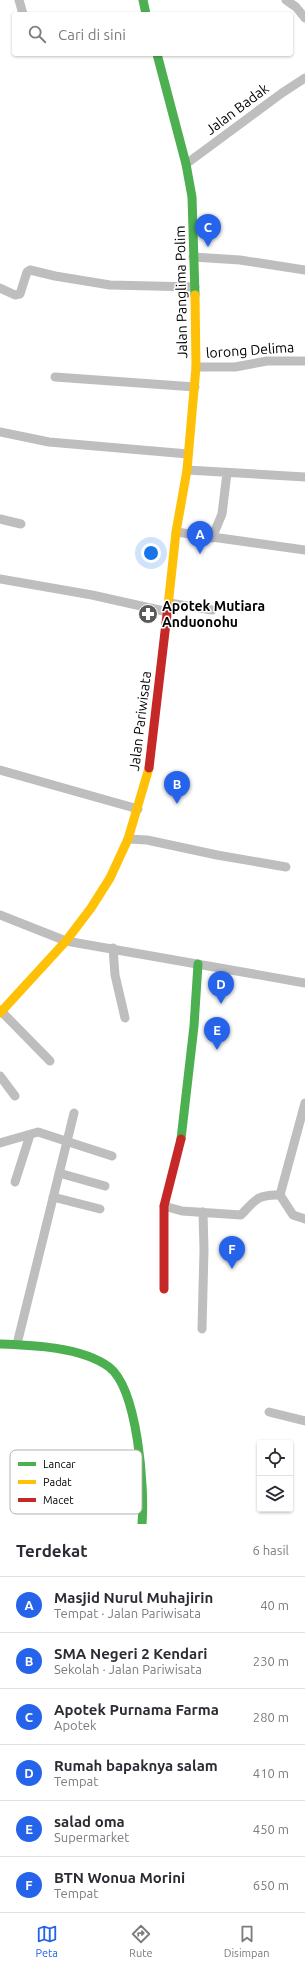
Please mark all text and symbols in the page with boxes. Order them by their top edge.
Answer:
search box [12,12,293,56]
icon: search [26,23,48,45]
text: Cari di sini [58,26,126,43]
street label: Jalan Badak [202,80,272,138]
pin: C [195,214,221,247]
street label: Jalan Panglima Polim [172,225,190,359]
street label: lorong Delima [205,339,295,361]
pin: A [187,521,213,554]
your location [141,543,161,563]
place label: Apotek Mutiara Anduonohu [162,598,265,630]
pharmacy icon: Apotek Mutiara Anduonohu [137,603,159,625]
street label: Jalan Pariwisata [126,670,154,772]
pin: B [164,771,190,804]
pin: D [208,971,234,1004]
pin: E [204,1017,230,1050]
pin: F [219,1236,245,1269]
map controls [257,1440,293,1512]
button: locate [257,1440,293,1476]
legend [10,1450,142,1514]
text: Lancar [43,1458,76,1470]
text: Padat [43,1476,72,1488]
button: layers [257,1476,293,1512]
text: Macet [43,1494,74,1506]
text: Terdekat [16,1541,88,1560]
text: 6 hasil [252,1543,289,1557]
text: Masjid Nurul Muhajirin [54,1589,213,1606]
text: A [24,1598,34,1612]
text: 40 m [260,1598,289,1612]
text: Tempat · Jalan Pariwisata [54,1606,201,1620]
text: SMA Negeri 2 Kendari [54,1645,208,1662]
text: B [25,1654,33,1668]
text: 230 m [253,1654,289,1668]
text: Sekolah · Jalan Pariwisata [54,1662,202,1676]
text: Apotek Purnama Farma [54,1701,219,1718]
text: C [25,1710,33,1724]
text: 280 m [253,1710,289,1724]
text: Apotek [54,1718,96,1732]
text: Rumah bapaknya salam [54,1757,218,1774]
text: D [24,1766,34,1780]
text: 410 m [253,1766,289,1780]
text: Tempat [54,1774,98,1788]
text: salad oma [54,1813,125,1830]
text: E [25,1822,33,1836]
text: 450 m [253,1822,289,1836]
text: Supermarket [54,1830,129,1844]
text: BTN Wonua Morini [54,1869,185,1886]
text: F [25,1878,33,1892]
text: 650 m [253,1878,289,1892]
text: Tempat [54,1886,98,1900]
tab: Peta [36,1923,58,1959]
tab: Rute [129,1923,153,1959]
tab: Disimpan [224,1923,269,1959]

